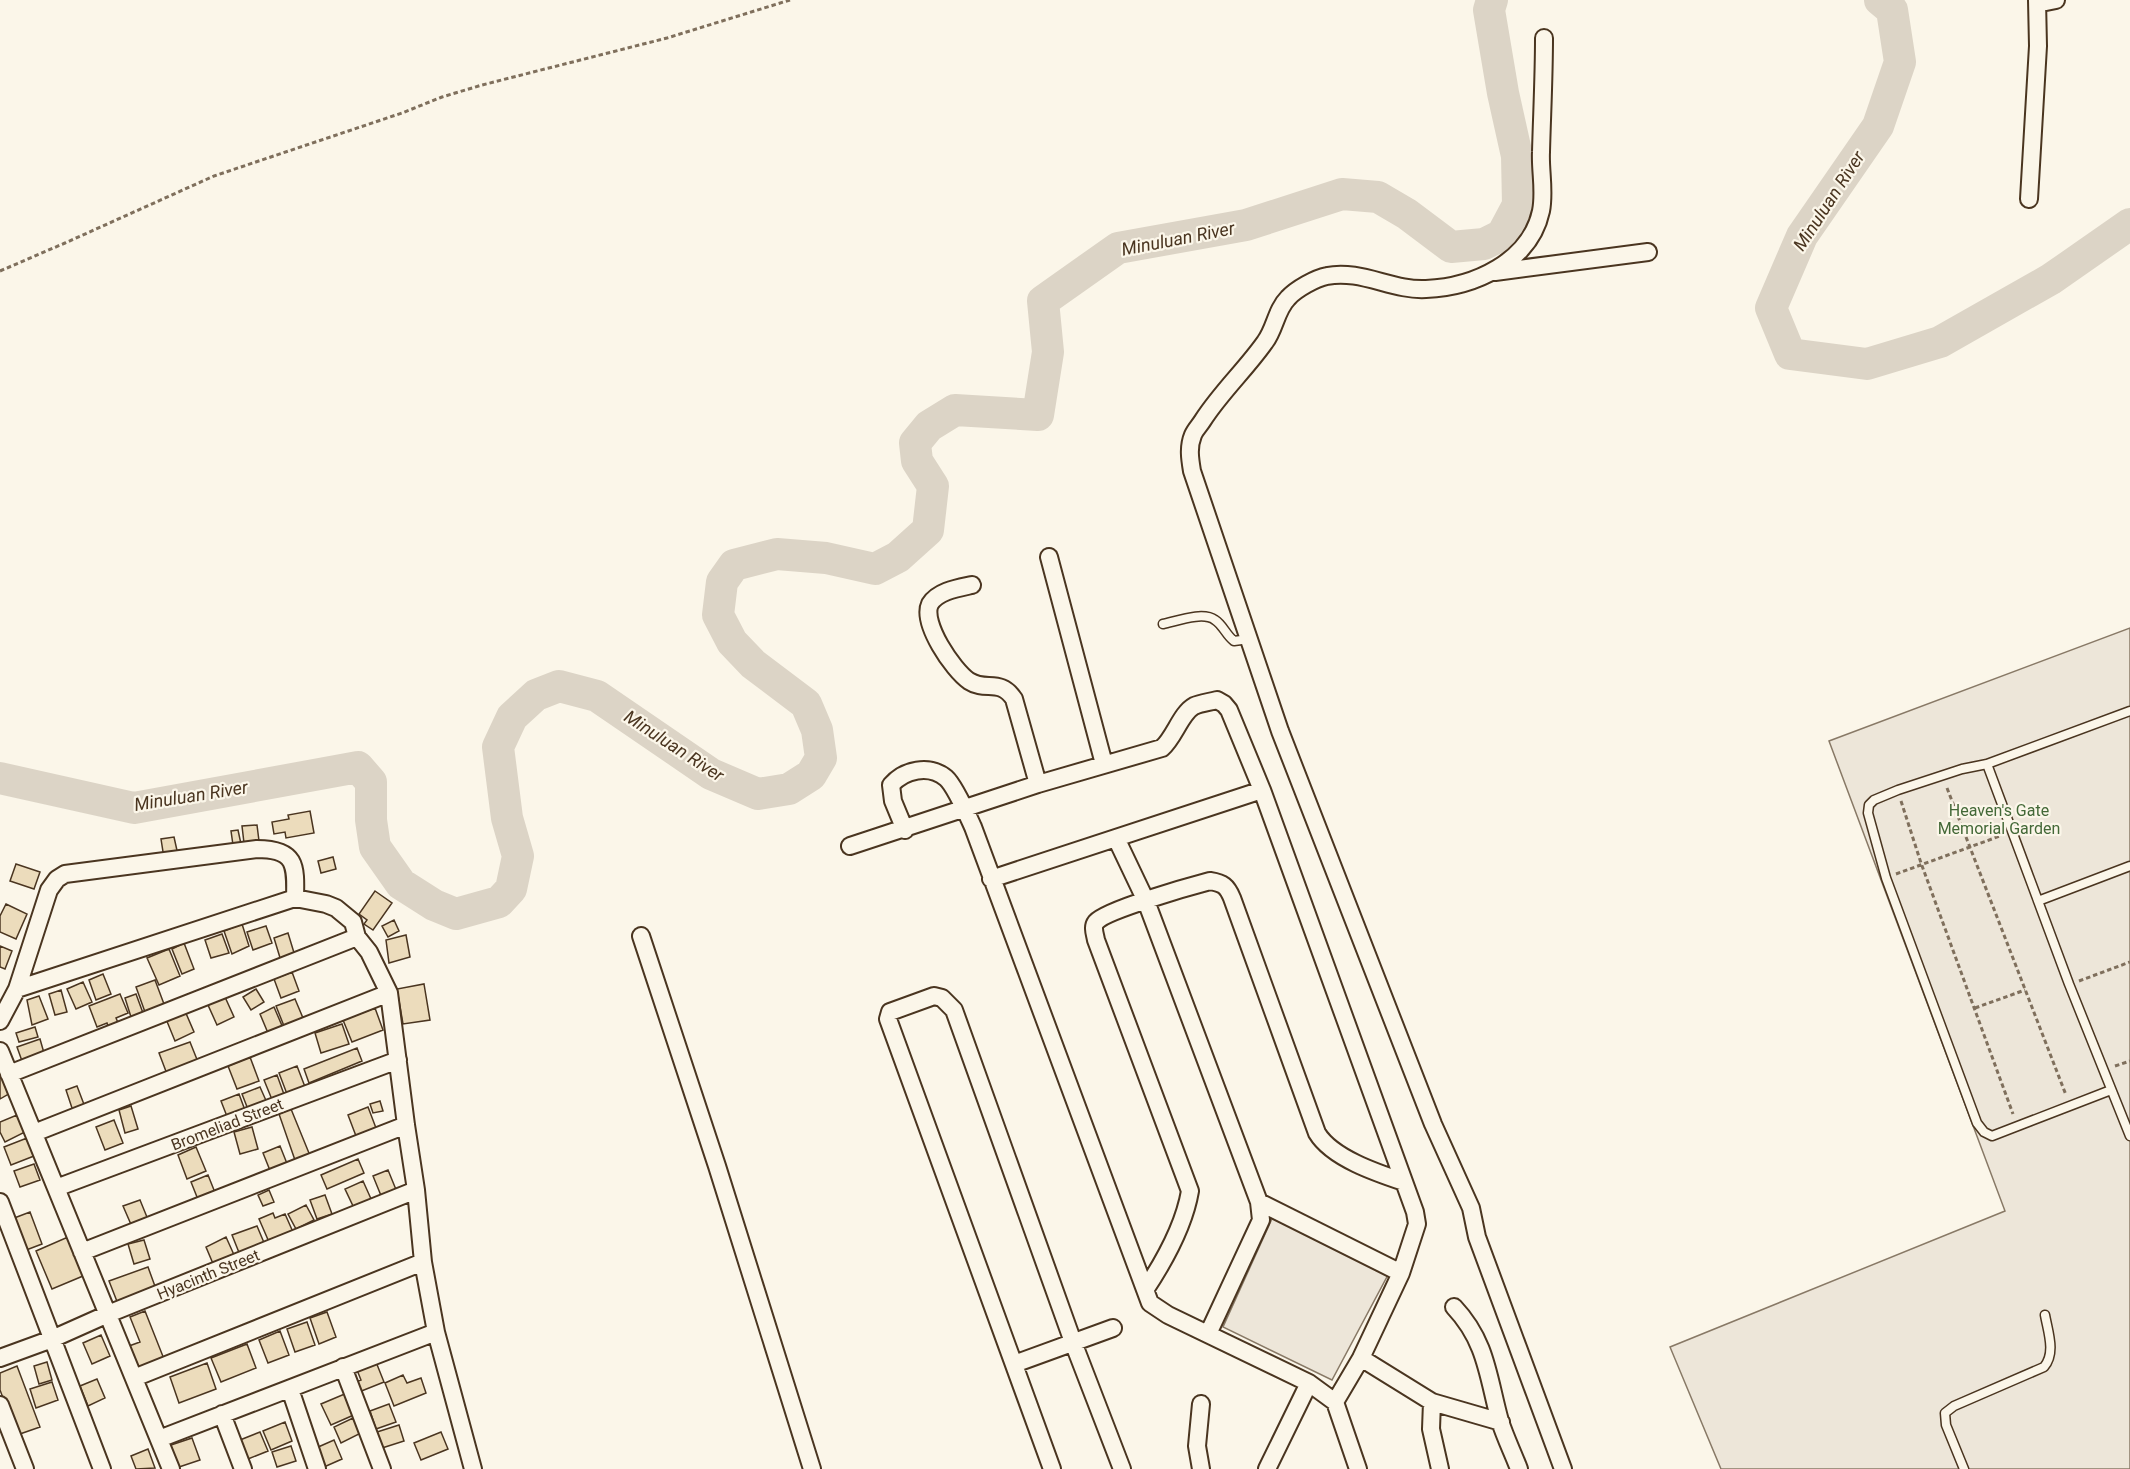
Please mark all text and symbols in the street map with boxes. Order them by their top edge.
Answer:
water label: Minuluan River [1789,146,1869,255]
water label: Minuluan River [1120,217,1237,260]
water label: Minuluan River [620,706,729,786]
water label: Minuluan River [133,776,250,815]
park label: Heaven's Gate Memorial Garden [1938,801,2060,838]
street label: Bromeliad Street [168,1094,286,1155]
street label: Hyacinth Street [154,1245,262,1304]

